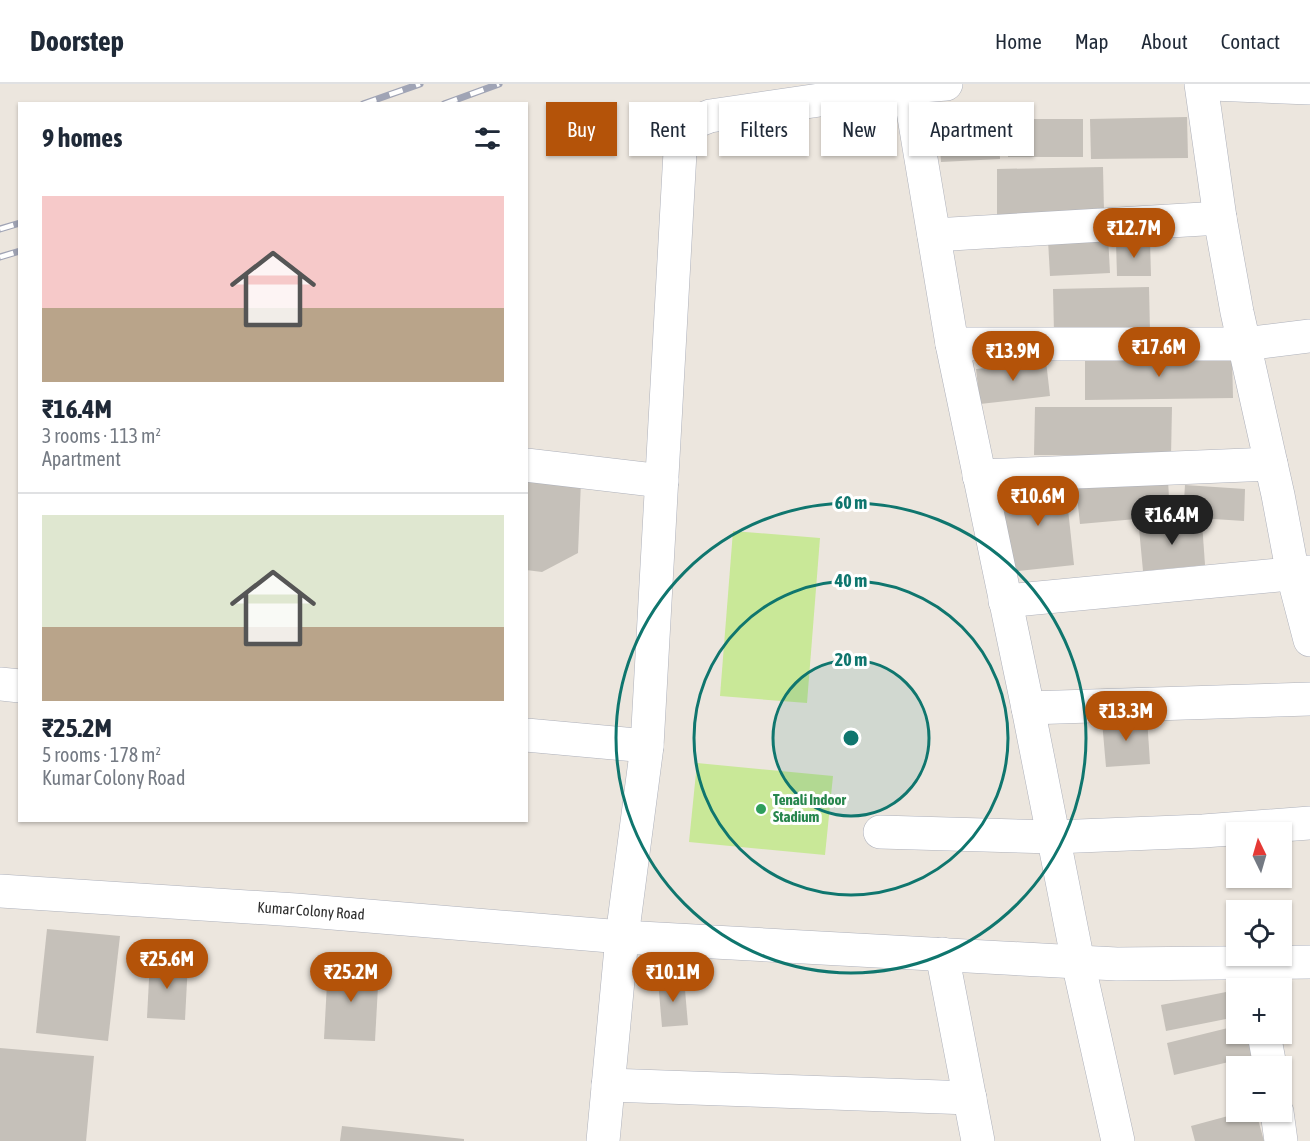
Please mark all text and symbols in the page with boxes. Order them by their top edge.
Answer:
text: Doorstep [30,25,124,57]
text: Home [995,29,1042,53]
text: Map [1075,29,1109,53]
text: About [1142,29,1188,53]
text: Contact [1221,29,1280,53]
chip: Buy [546,102,617,156]
chip: Rent [629,102,707,156]
chip: Filters [719,102,809,156]
chip: New [821,102,897,156]
chip: Apartment [909,102,1034,156]
icon: filters [471,122,504,155]
text: 9 homes [42,123,122,153]
pin: ₹12.7M [1085,208,1183,259]
text: ₹12.7M [1107,216,1161,239]
icon: home [219,235,327,343]
pin: ₹17.6M [1110,327,1208,378]
pin: ₹13.9M [964,331,1062,382]
text: ₹17.6M [1132,335,1186,358]
text: ₹13.9M [986,339,1040,362]
text: ₹16.4M [42,394,112,424]
text: 3 rooms · 113 m² [42,424,161,447]
text: Apartment [42,447,121,470]
pin: ₹10.6M [989,476,1087,527]
text: ₹10.6M [1011,484,1065,507]
text: 60 m [835,492,867,513]
pin: ₹16.4M [1123,495,1221,546]
text: ₹16.4M [1145,503,1199,526]
icon: home [219,554,327,662]
text: 40 m [834,570,867,591]
text: 20 m [835,649,867,670]
pin: ₹13.3M [1077,691,1175,742]
text: ₹13.3M [1099,699,1153,722]
text: ₹25.2M [42,713,112,743]
centre of rings [841,728,861,748]
text: 5 rooms · 178 m² [42,743,161,766]
text: Kumar Colony Road [42,766,185,789]
place label: Tenali Indoor Stadium [773,791,847,825]
marker: Tenali Indoor Stadium [754,802,768,816]
north arrow [1226,822,1292,888]
map controls [1226,822,1292,1122]
street label: Kumar Colony Road [257,898,365,923]
button: locate [1226,900,1292,966]
pin: ₹25.6M [118,939,216,990]
text: ₹25.6M [140,947,194,970]
pin: ₹25.2M [302,952,400,1003]
pin: ₹10.1M [624,952,722,1003]
text: ₹25.2M [324,960,378,983]
text: ₹10.1M [646,960,700,983]
button: + [1226,978,1292,1044]
button: − [1226,1056,1292,1122]

